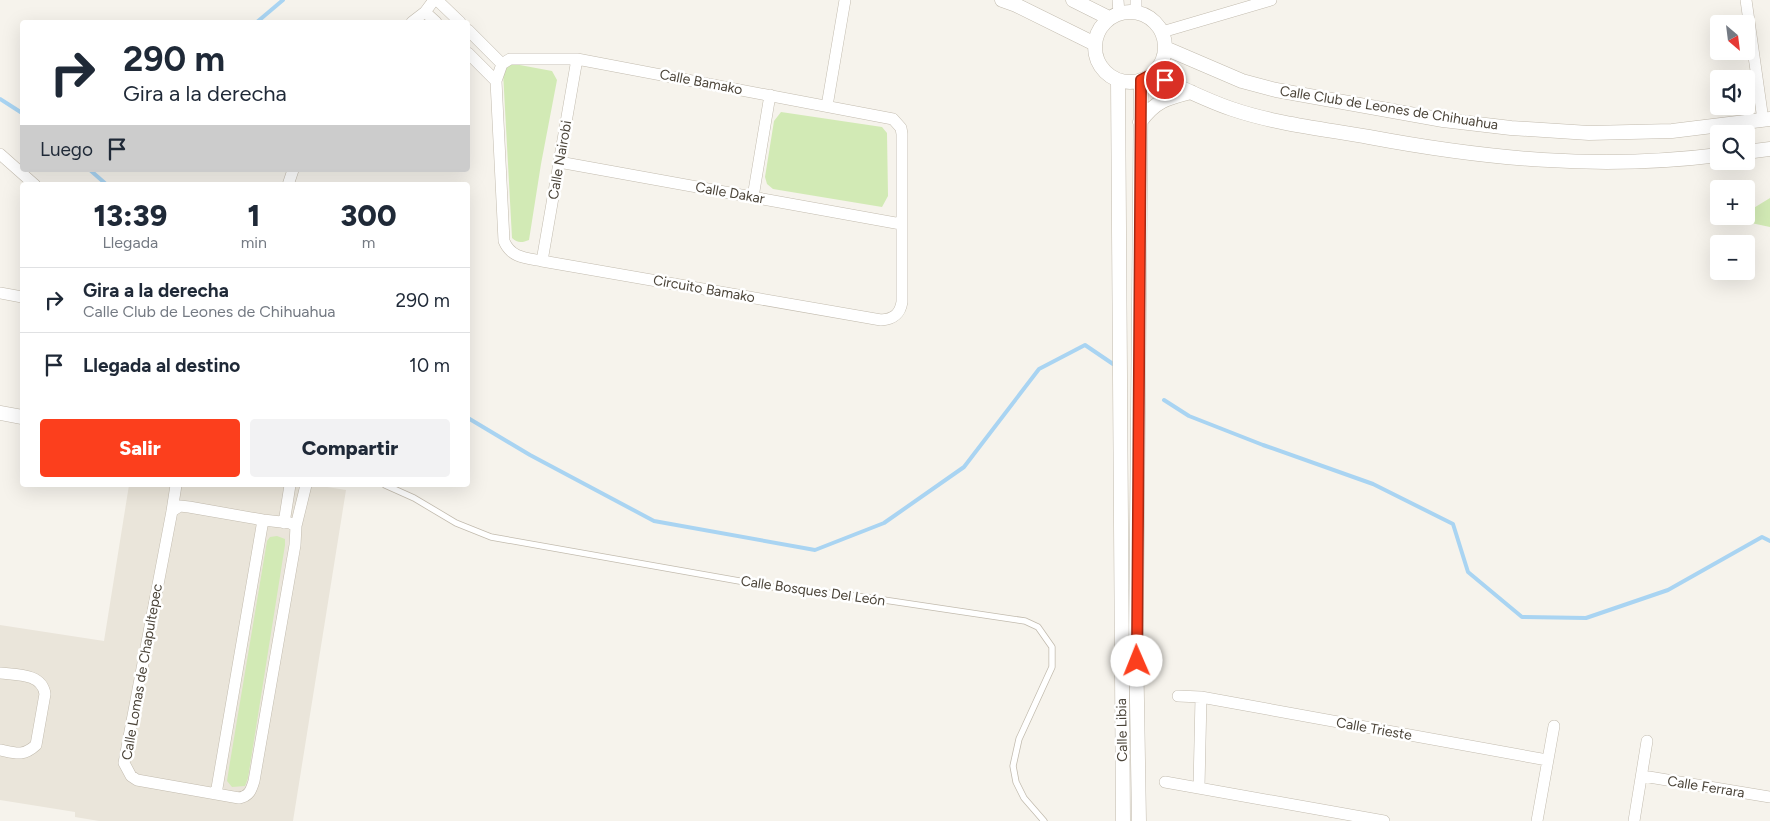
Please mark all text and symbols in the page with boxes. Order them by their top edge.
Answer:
north arrow [1710,15,1755,60]
map controls [1710,15,1755,280]
text: 290 m [123,38,225,80]
icon: right [40,40,105,105]
pin [1144,59,1186,101]
street label: Calle Bamako [658,66,744,98]
icon: arrive [1151,66,1179,94]
button: sound [1710,70,1755,115]
text: Gira a la derecha [123,80,287,107]
street label: Calle Club de Leones de Chihuahua [1279,82,1499,134]
street label: Calle Nairobi [545,119,575,201]
button: search [1710,125,1755,170]
icon: arrive [103,135,131,163]
text: Luego [40,138,93,161]
street label: Calle Dakar [694,179,766,207]
button: + [1710,180,1755,225]
text: 13:39 [94,197,167,234]
text: 1 [247,197,260,234]
text: 300 [341,197,396,234]
text: Llegada [103,233,158,252]
text: min [241,233,267,252]
text: m [362,233,375,252]
button: − [1710,235,1755,280]
street label: Circuito Bamako [652,272,756,306]
text: Gira a la derecha [83,279,229,302]
icon: right [40,286,68,314]
text: 290 m [396,289,450,312]
text: Calle Club de Leones de Chihuahua [83,302,335,321]
icon: arrive [40,351,68,379]
text: Llegada al destino [83,354,240,377]
text: 10 m [409,354,450,377]
button: Salir [40,419,240,477]
button: Compartir [250,419,450,477]
street label: Calle Bosques Del León [740,572,887,610]
street label: Calle Lomas de Chapultepec [118,582,166,762]
position arrow [1110,634,1162,686]
street label: Calle Libia [1113,698,1131,762]
street label: Calle Trieste [1335,714,1414,744]
street label: Calle Ferrara [1666,772,1746,802]

